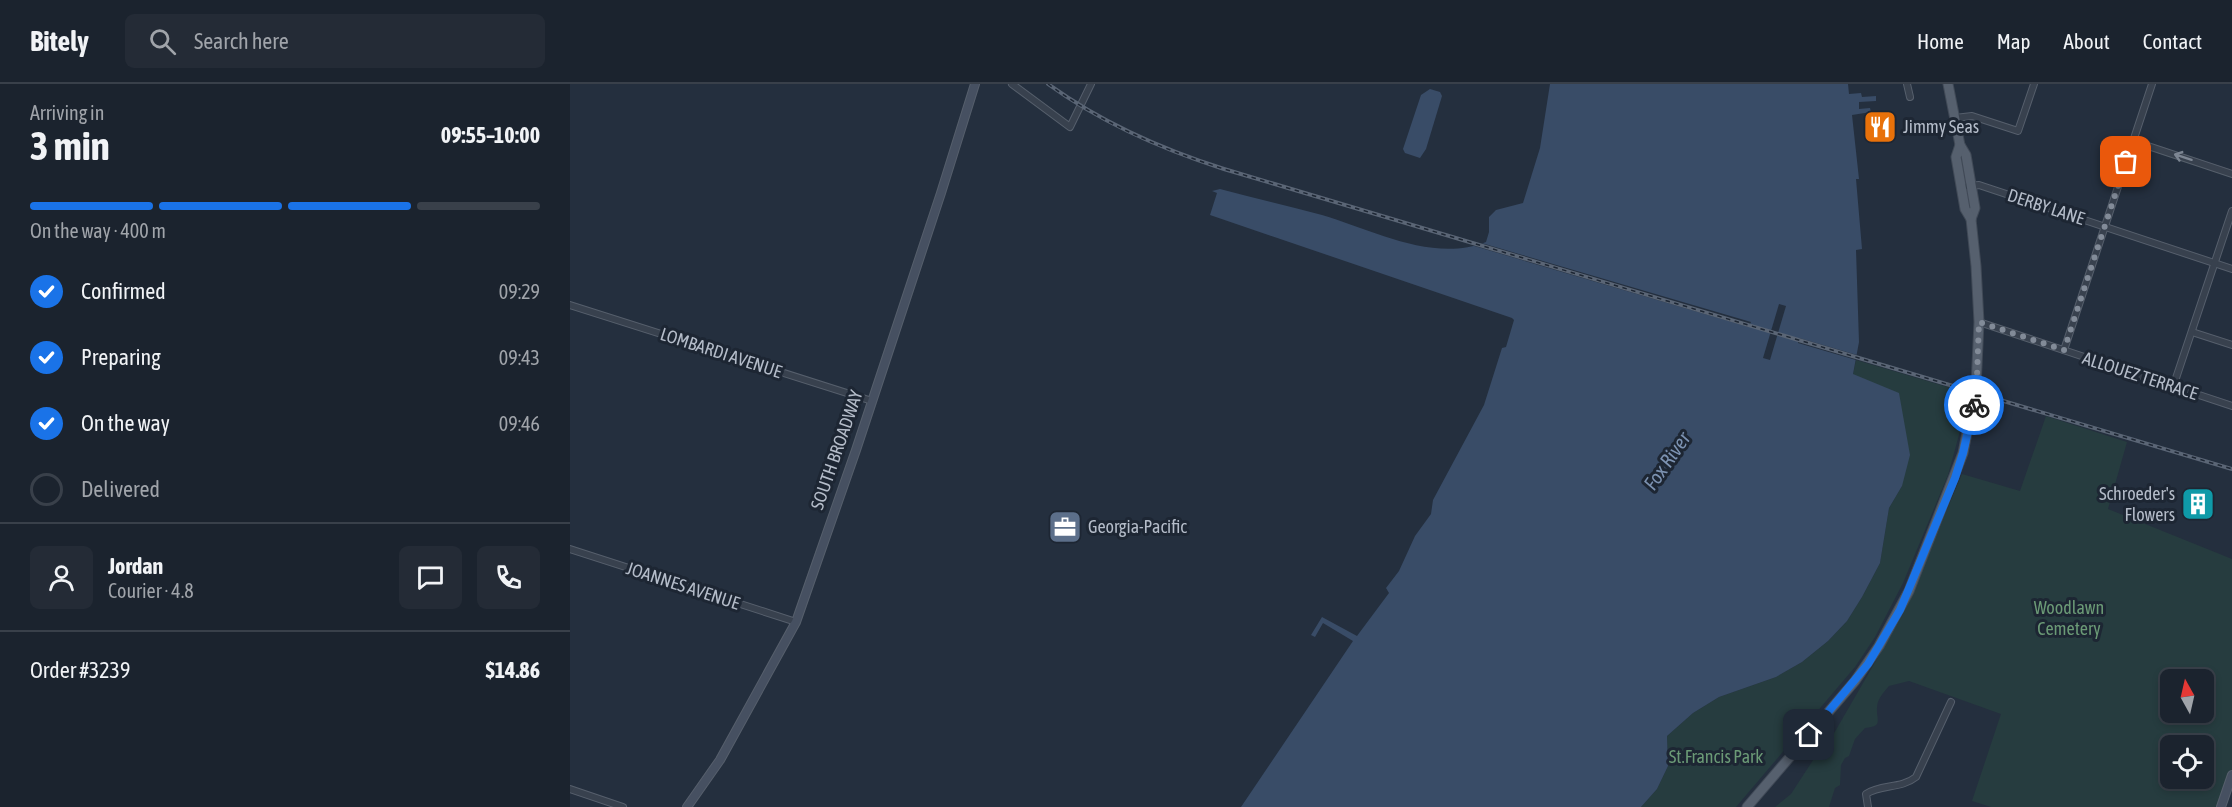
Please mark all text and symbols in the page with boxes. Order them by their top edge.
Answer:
search box [125,14,545,68]
text: Bitely [30,25,89,57]
icon: search [146,25,179,58]
text: Search here [194,28,289,54]
text: Home [1917,29,1964,53]
text: Map [1997,29,2031,53]
text: About [2064,29,2110,53]
text: Contact [2143,29,2202,53]
text: Arriving in [30,101,104,124]
restaurant icon: Jimmy Seas [1862,109,1898,145]
place label: Jimmy Seas [1903,116,1979,137]
text: 09:55–10:00 [441,122,540,148]
text: 3 min [30,124,110,168]
pin [2100,136,2151,187]
icon: bag [2109,145,2142,178]
one-way arrow [2174,151,2193,162]
street label: DERBY LANE [2005,184,2088,229]
text: On the way · 400 m [30,219,166,242]
icon: check [30,275,63,308]
text: Confirmed [81,278,166,304]
text: 09:29 [499,280,540,303]
street label: LOMBARDI AVENUE [658,323,785,382]
icon: check [30,341,63,374]
text: Preparing [81,344,161,370]
text: 09:43 [499,346,540,369]
street label: ALLOUEZ TERRACE [2080,347,2201,404]
courier [1944,375,2004,435]
street label: SOUTH BROADWAY [806,387,867,512]
icon: bike [1958,389,1991,422]
icon: check [30,407,63,440]
text: On the way [81,410,170,436]
text: 09:46 [499,412,540,435]
water label: Fox River [1638,426,1695,494]
text: Delivered [81,476,160,502]
place label: Schroeder's Flowers [2099,483,2175,525]
building icon: Schroeder's Flowers [2180,486,2216,522]
office icon: Georgia-Pacific [1047,509,1083,545]
place label: Georgia-Pacific [1088,516,1187,537]
button: person [30,546,93,609]
button: chat [399,546,462,609]
button: phone [477,546,540,609]
text: Jordan [108,553,163,579]
street label: JOANNES AVENUE [624,557,743,614]
text: Courier · 4.8 [108,579,194,602]
park label: Woodlawn Cemetery [2034,597,2104,639]
text: Order #3239 [30,657,130,683]
text: $14.86 [485,657,540,683]
north arrow [2160,669,2214,723]
map controls [2160,669,2214,789]
pin [1783,709,1834,760]
icon: home [1792,718,1825,751]
button: locate [2160,735,2214,789]
park label: St.Francis Park [1669,746,1763,767]

